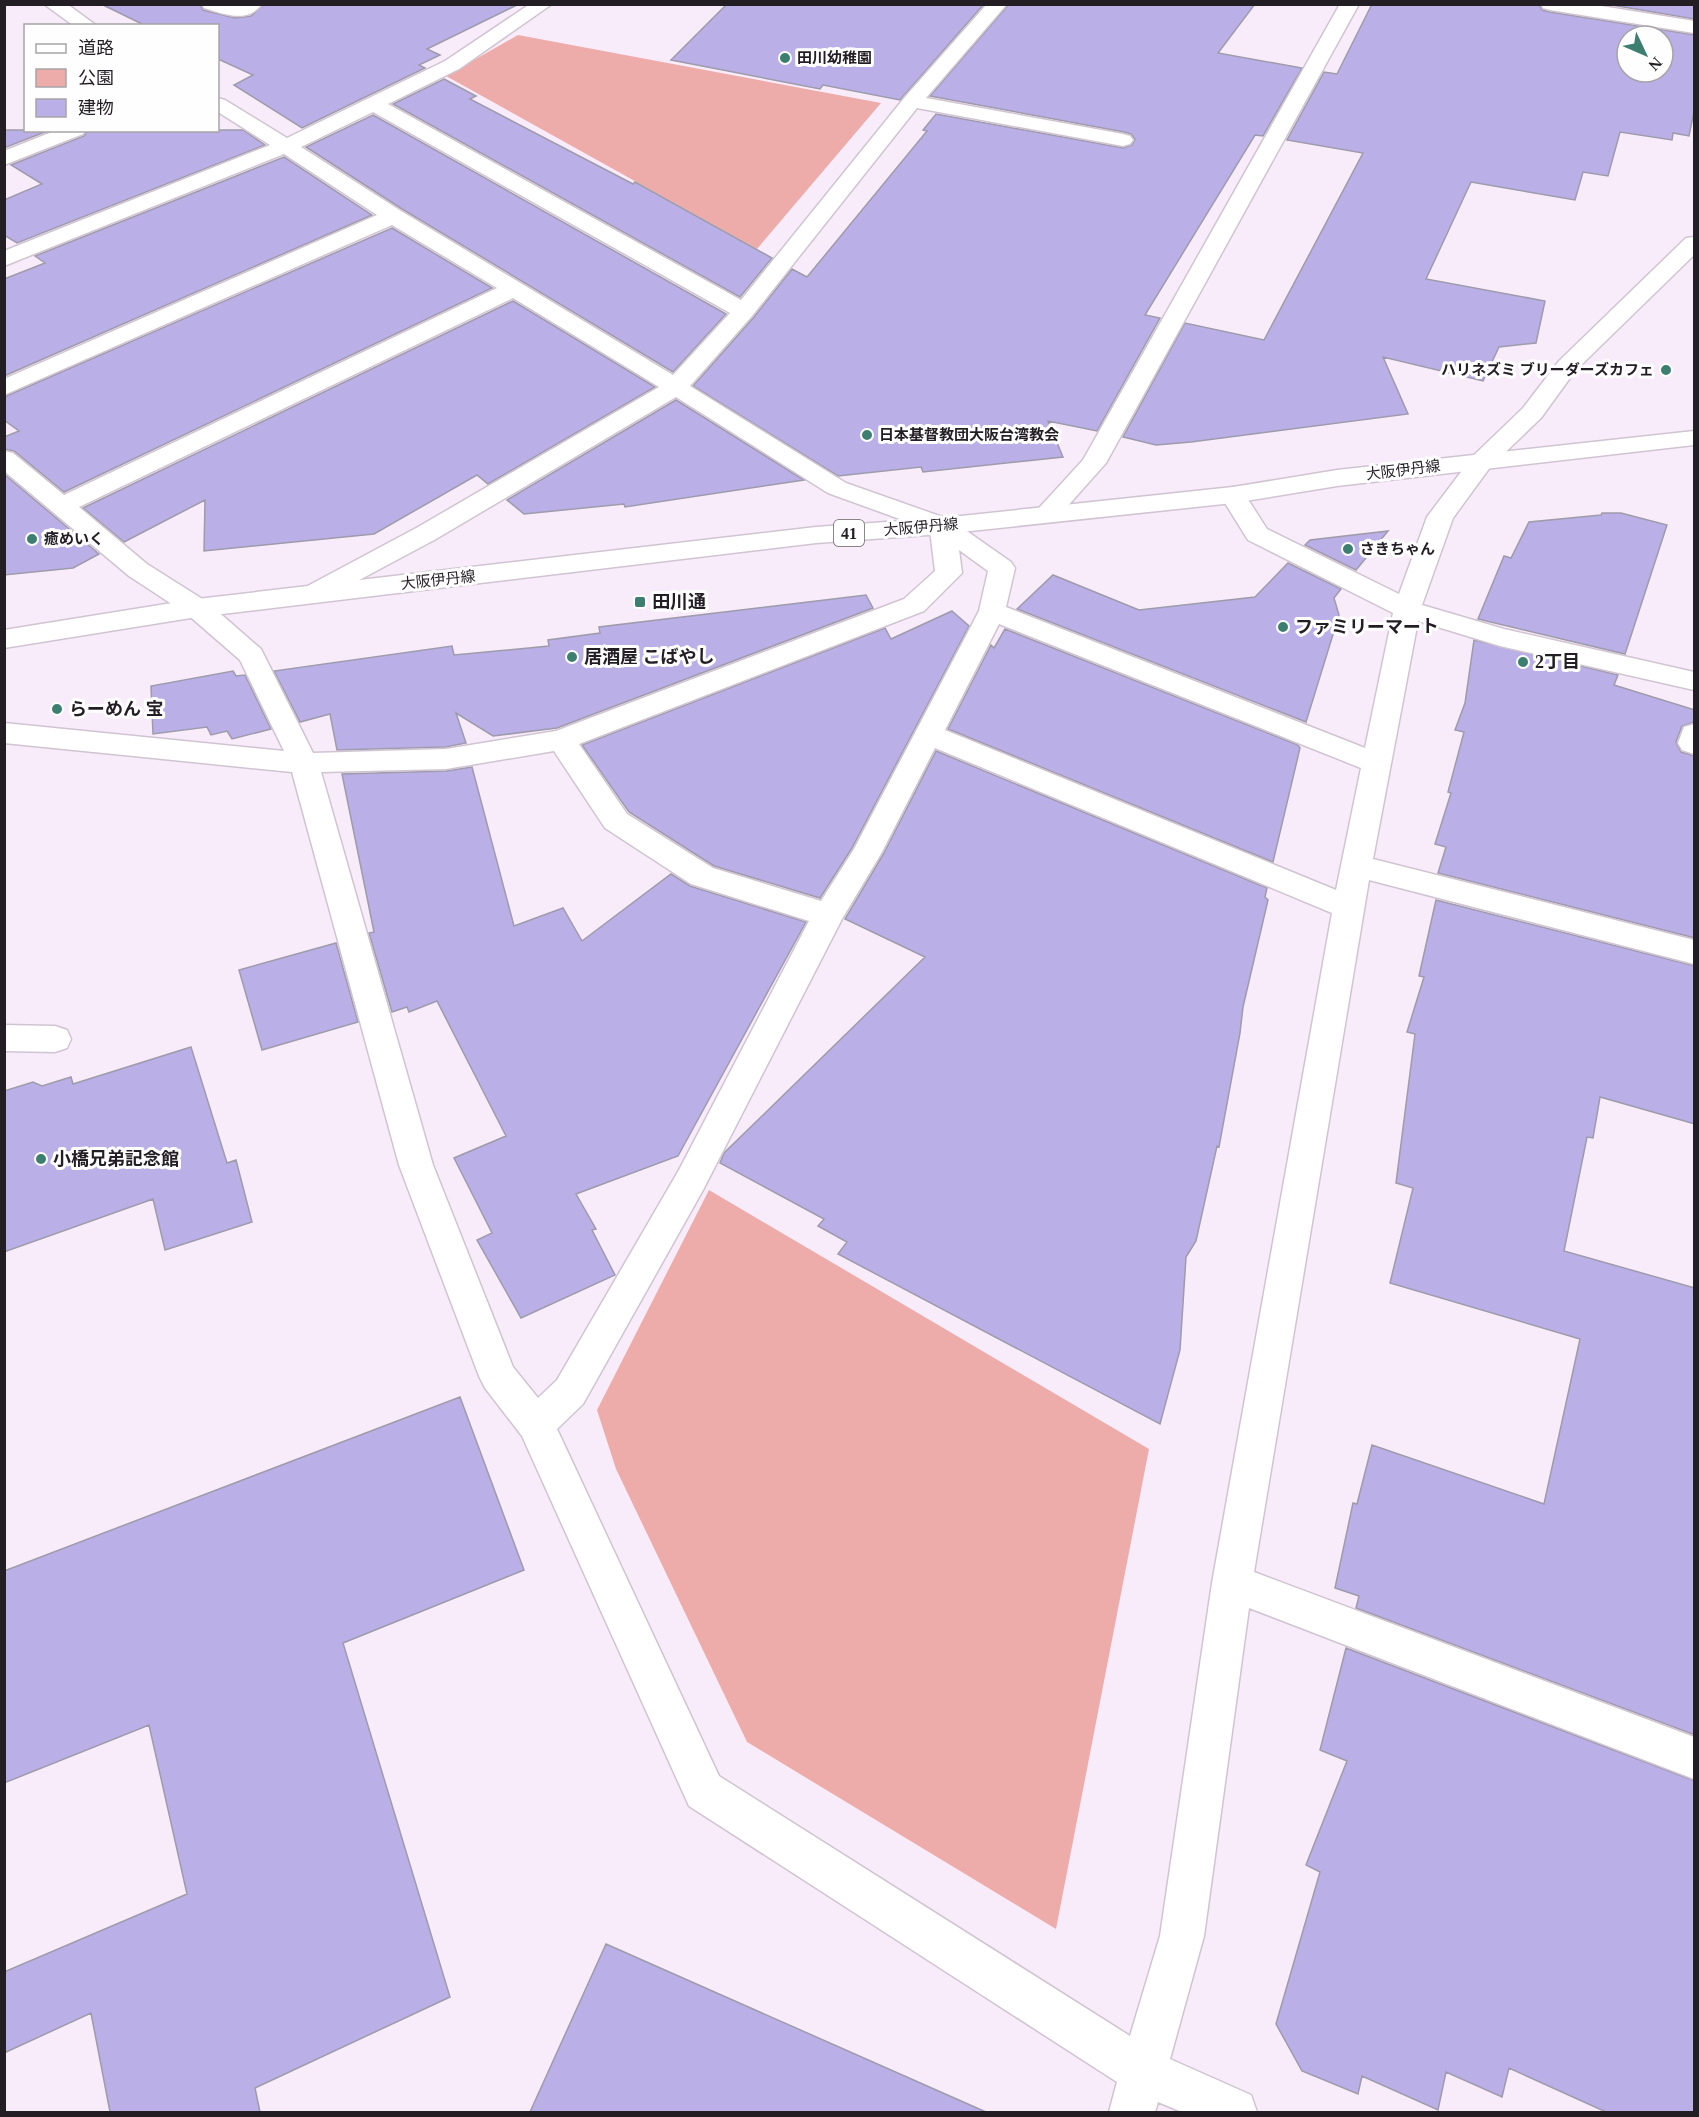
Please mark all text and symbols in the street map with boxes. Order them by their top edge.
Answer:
legend [24,24,219,132]
north arrow [1615,24,1675,84]
text: 道路 [78,38,114,58]
place label: 田川幼稚園 [797,50,872,66]
marker: 田川幼稚園 [778,51,792,65]
text: N [1645,54,1666,74]
text: 公園 [78,68,114,88]
text: 建物 [78,98,114,118]
place label: ハリネズミ ブリーダーズカフェ [1441,361,1654,378]
marker: ハリネズミ ブリーダーズカフェ [1659,363,1673,377]
place label: 日本基督教団大阪台湾教会 [879,427,1059,443]
marker: 日本基督教団大阪台湾教会 [860,428,874,442]
street label: 大阪伊丹線 [1365,457,1441,483]
street label: 大阪伊丹線 [883,516,959,538]
road number: 41 [834,520,864,546]
place label: 癒めいく [44,531,104,547]
marker: 癒めいく [25,532,39,546]
place label: さきちゃん [1360,541,1435,557]
marker: さきちゃん [1341,542,1355,556]
street label: 大阪伊丹線 [400,568,476,592]
place label: 田川通 [652,592,706,612]
marker: 田川通 [633,595,647,609]
place label: ファミリーマート [1295,617,1439,637]
marker: ファミリーマート [1276,620,1290,634]
place label: 居酒屋 こばやし [584,647,715,667]
marker: 居酒屋 こばやし [565,650,579,664]
place label: 2丁目 [1535,652,1580,672]
marker: 2丁目 [1516,655,1530,669]
place label: らーめん 宝 [69,699,164,719]
marker: らーめん 宝 [50,702,64,716]
place label: 小橋兄弟記念館 [53,1149,179,1169]
marker: 小橋兄弟記念館 [34,1152,48,1166]

